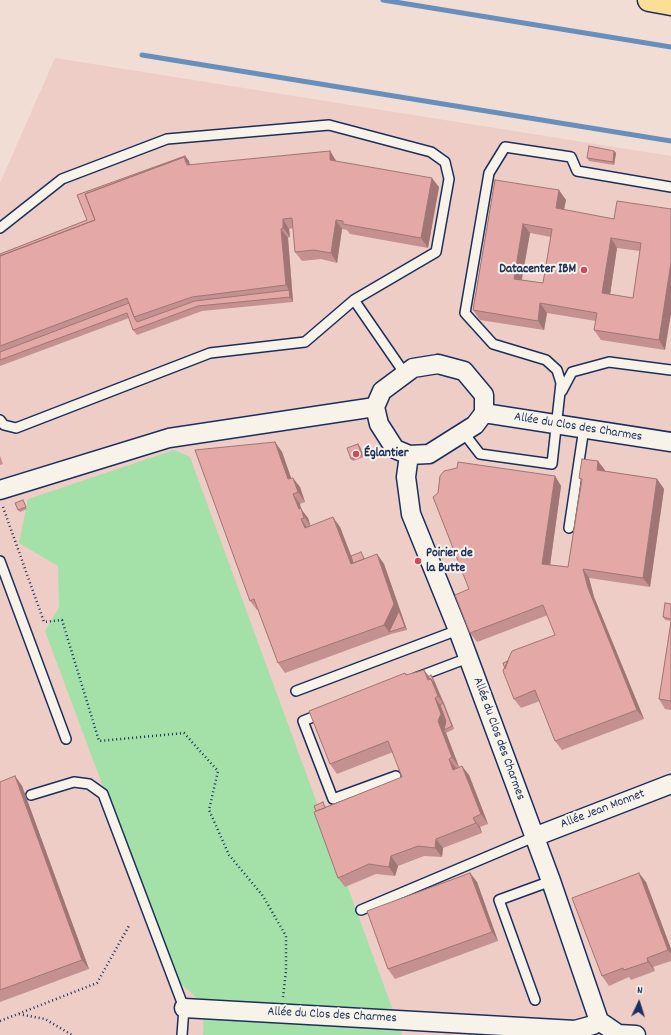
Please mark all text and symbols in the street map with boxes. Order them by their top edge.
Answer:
place label: Datacenter IBM [499,262,576,278]
marker: Datacenter IBM [579,265,589,275]
street label: Allée du Clos des Charmes [513,410,643,446]
place label: Églantier [364,446,409,462]
marker: Églantier [351,449,361,459]
place label: Poirier de la Butte [426,546,473,577]
marker: Poirier de la Butte [413,556,423,566]
street label: Allée du Clos des Charmes [468,675,528,803]
street label: Allée Jean Monnet [559,787,647,833]
north arrow [619,983,659,1023]
text: N [637,983,643,999]
street label: Allée du Clos des Charmes [267,1005,397,1027]

